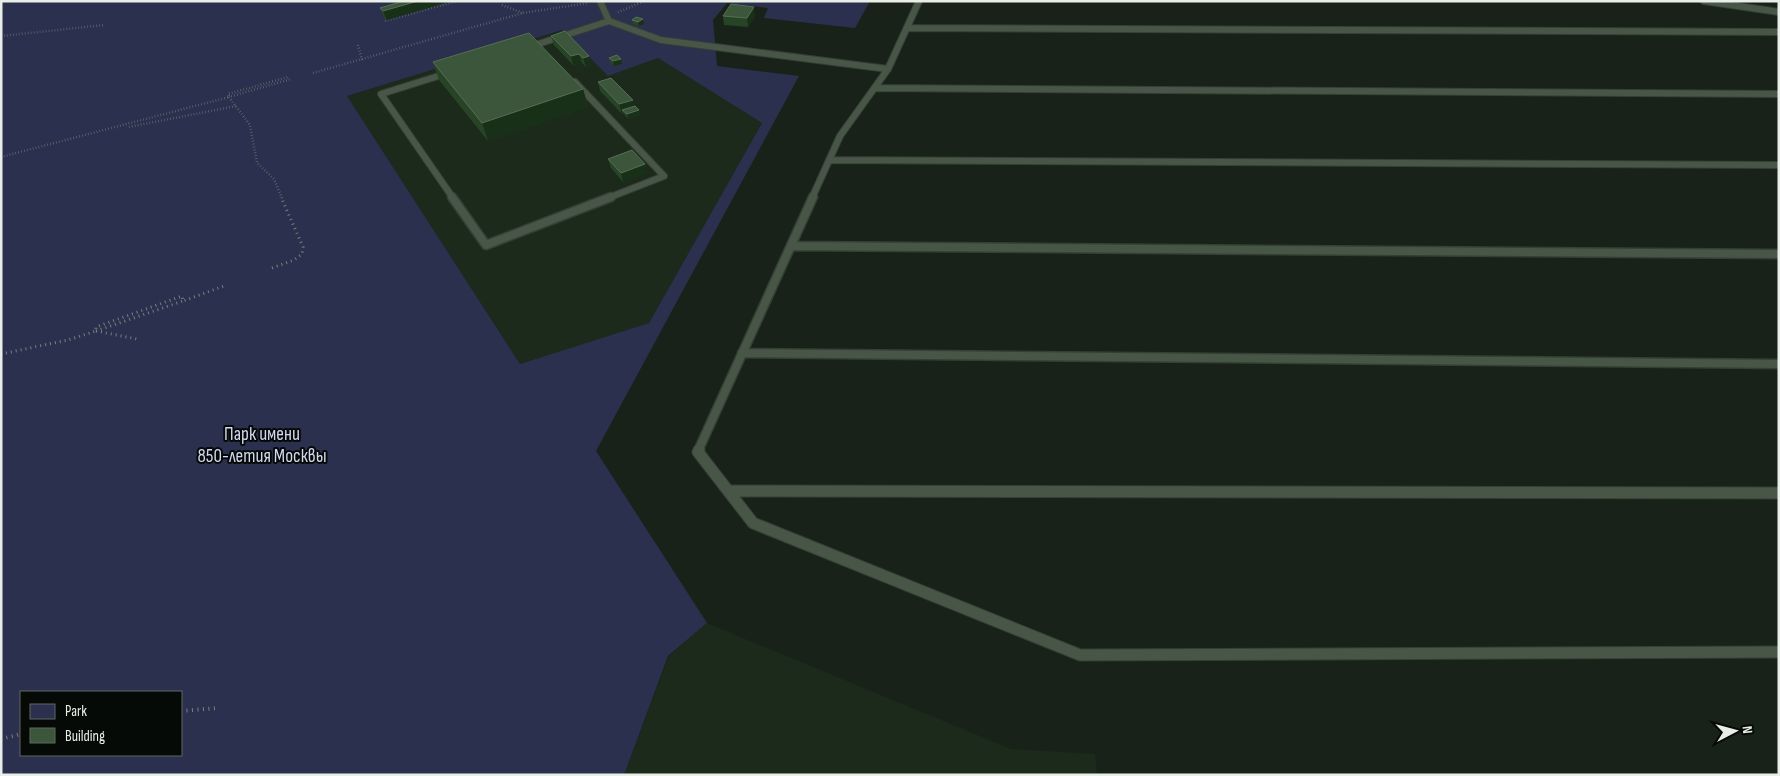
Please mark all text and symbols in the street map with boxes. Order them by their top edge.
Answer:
park label: Парк имени 850-летия Москвы [198,423,326,468]
legend [20,691,182,756]
text: Park [65,702,87,721]
north arrow [1710,706,1760,756]
text: N [1739,725,1756,734]
text: Building [65,727,105,746]

